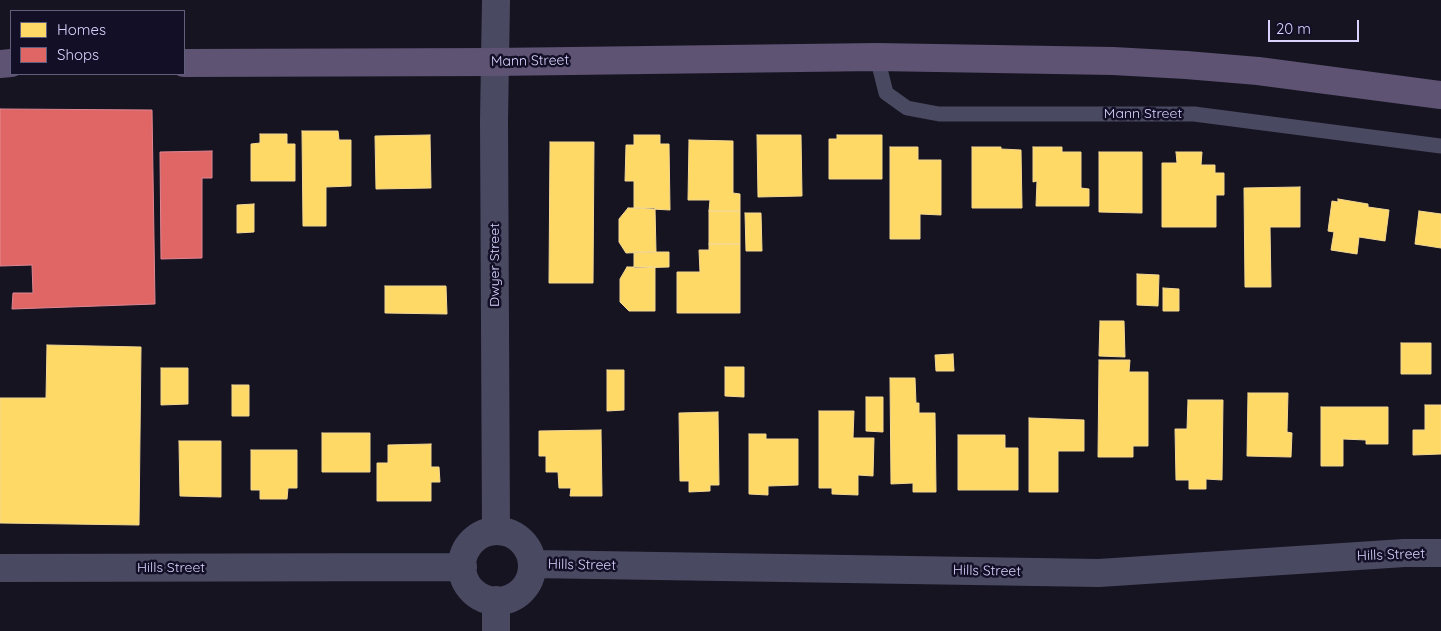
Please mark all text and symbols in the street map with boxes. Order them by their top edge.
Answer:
legend [10,10,185,75]
scale bar [1271,10,1362,42]
text: 20 m [1276,19,1311,38]
text: Homes [57,20,106,39]
text: Shops [57,45,99,64]
street label: Mann Street [491,52,569,70]
street label: Mann Street [1104,106,1182,122]
street label: Dwyer Street [487,223,503,307]
street label: Hills Street [1357,545,1425,565]
street label: Hills Street [548,556,616,574]
street label: Hills Street [137,560,205,576]
street label: Hills Street [953,562,1021,580]

